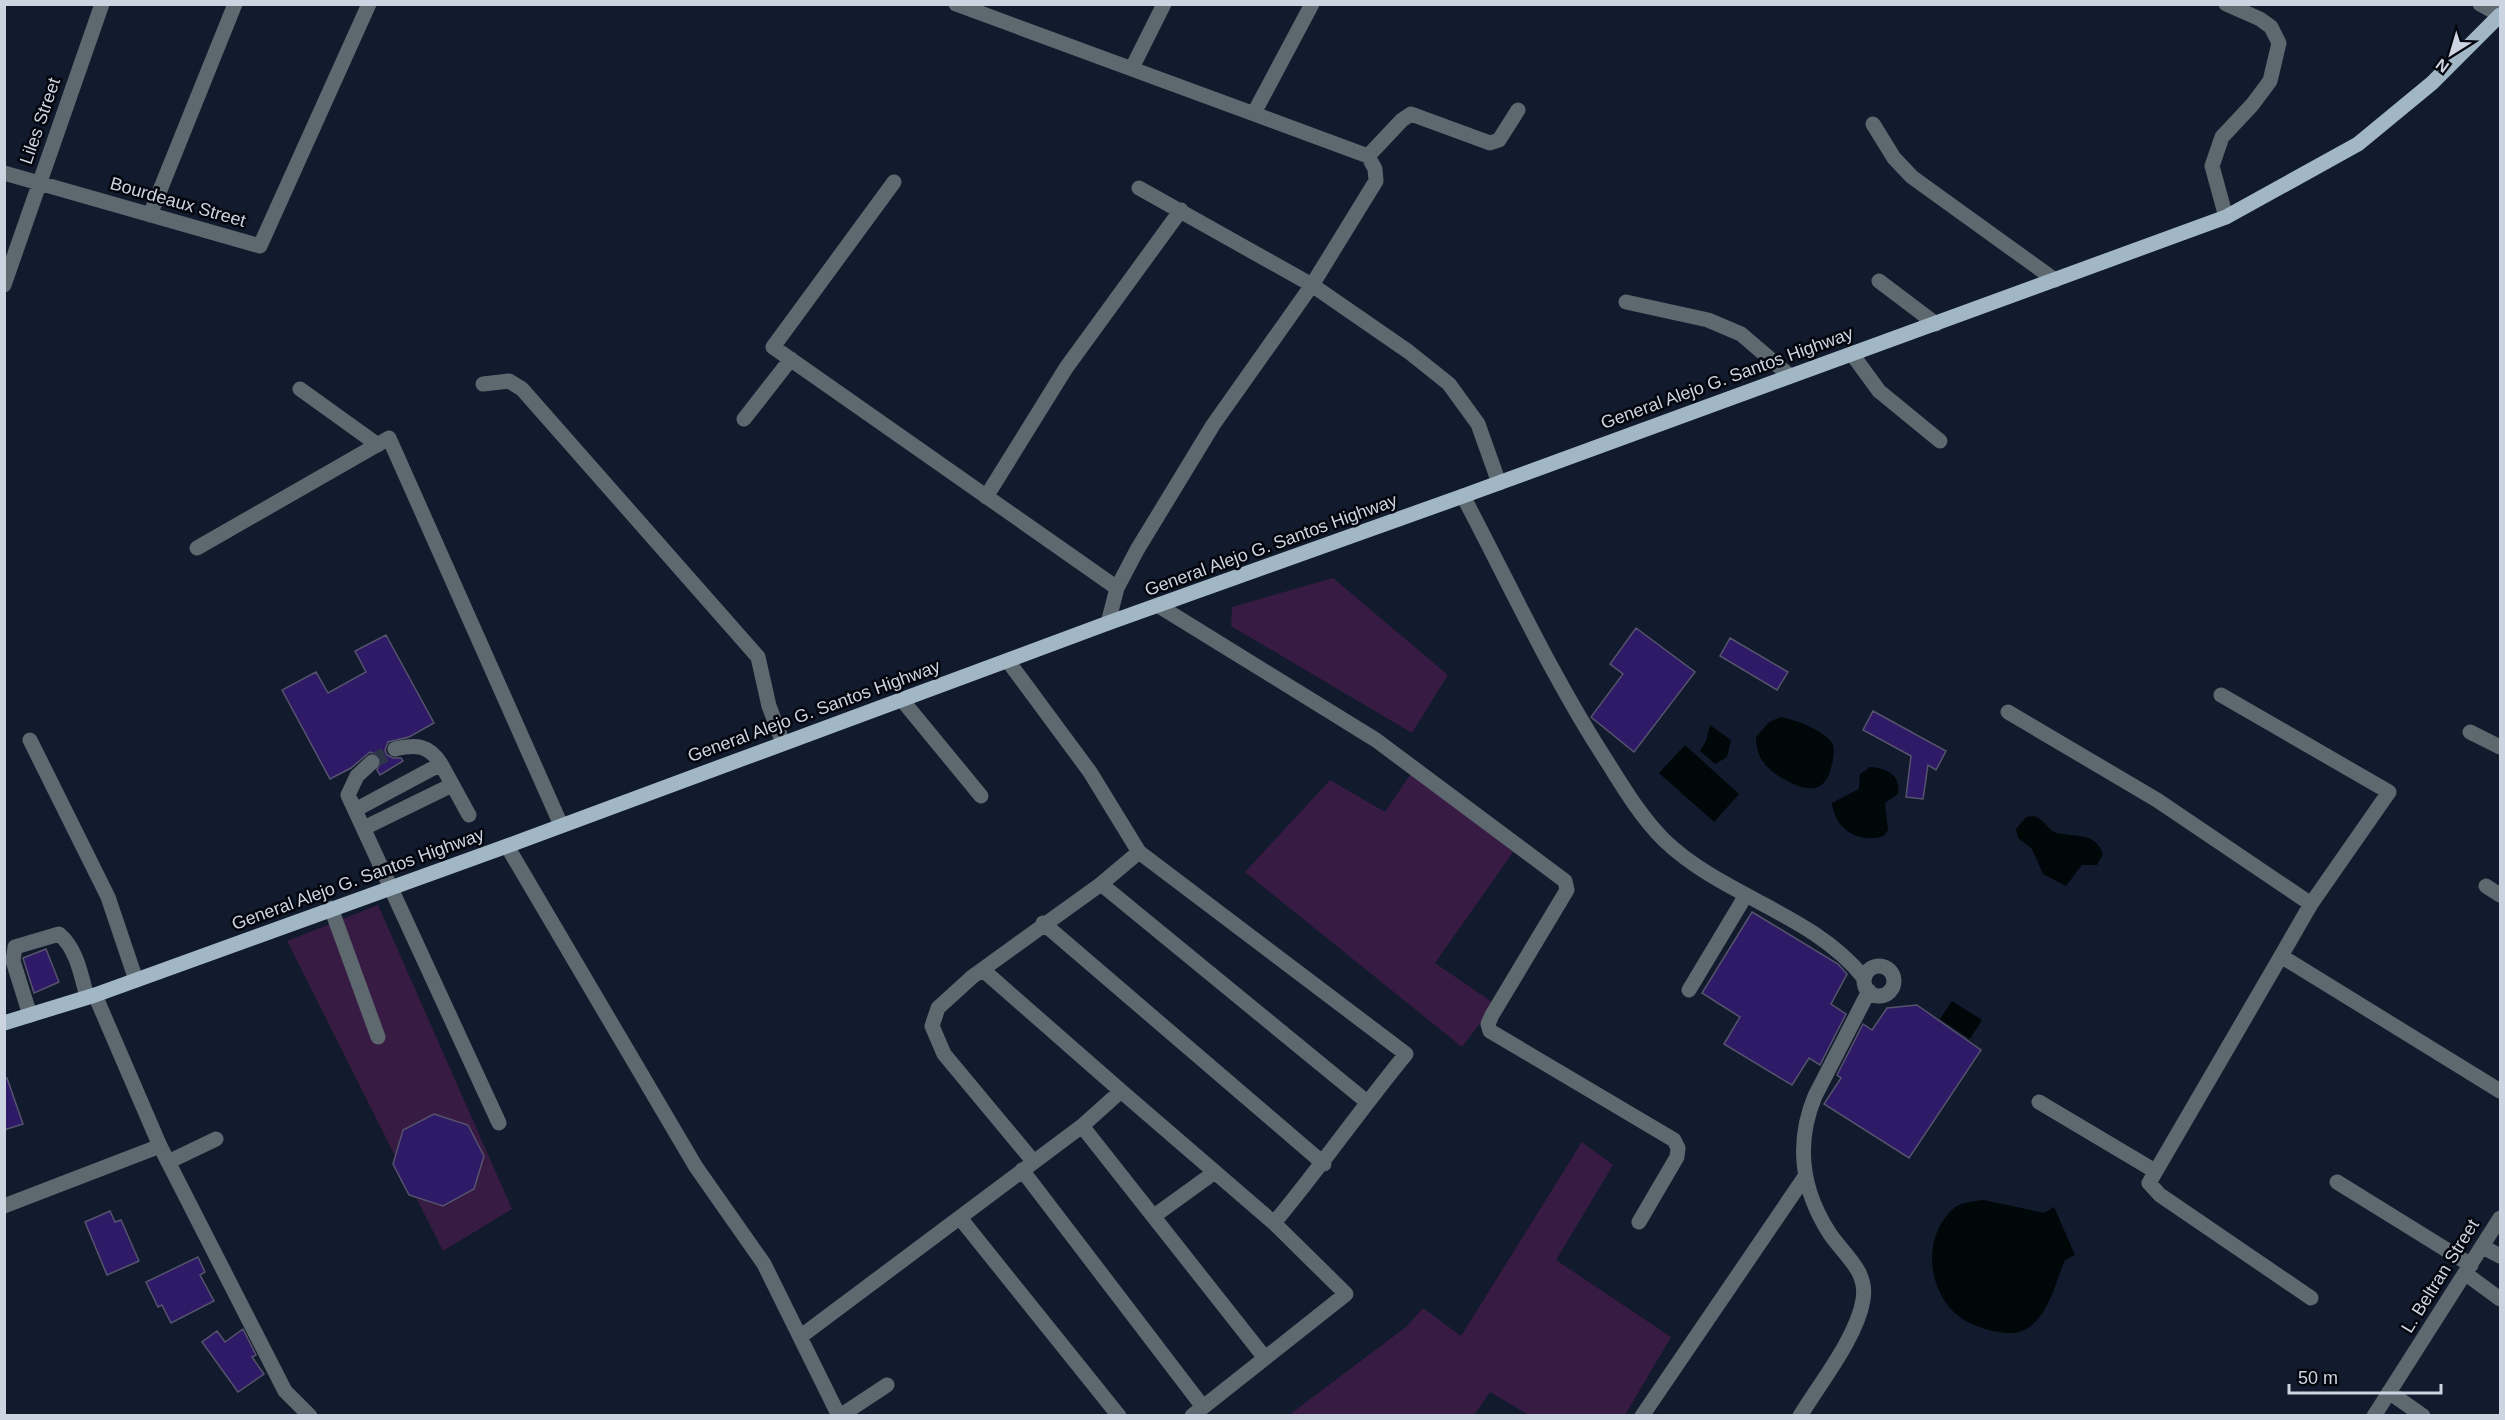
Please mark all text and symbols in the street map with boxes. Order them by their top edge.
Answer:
north arrow [2421,24,2481,84]
text: N [2433,55,2452,76]
street label: Liles Street [16,75,64,167]
street label: Bourdeaux Street [108,173,248,231]
street label: General Alejo G. Santos Highway [1598,323,1856,433]
street label: General Alejo G. Santos Highway [1142,490,1400,600]
street label: General Alejo G. Santos Highway [685,656,943,766]
street label: General Alejo G. Santos Highway [229,824,487,934]
street label: L. Beltran Street [2397,1216,2483,1336]
scale bar [2289,1357,2440,1395]
text: 50 m [2298,1368,2338,1388]

